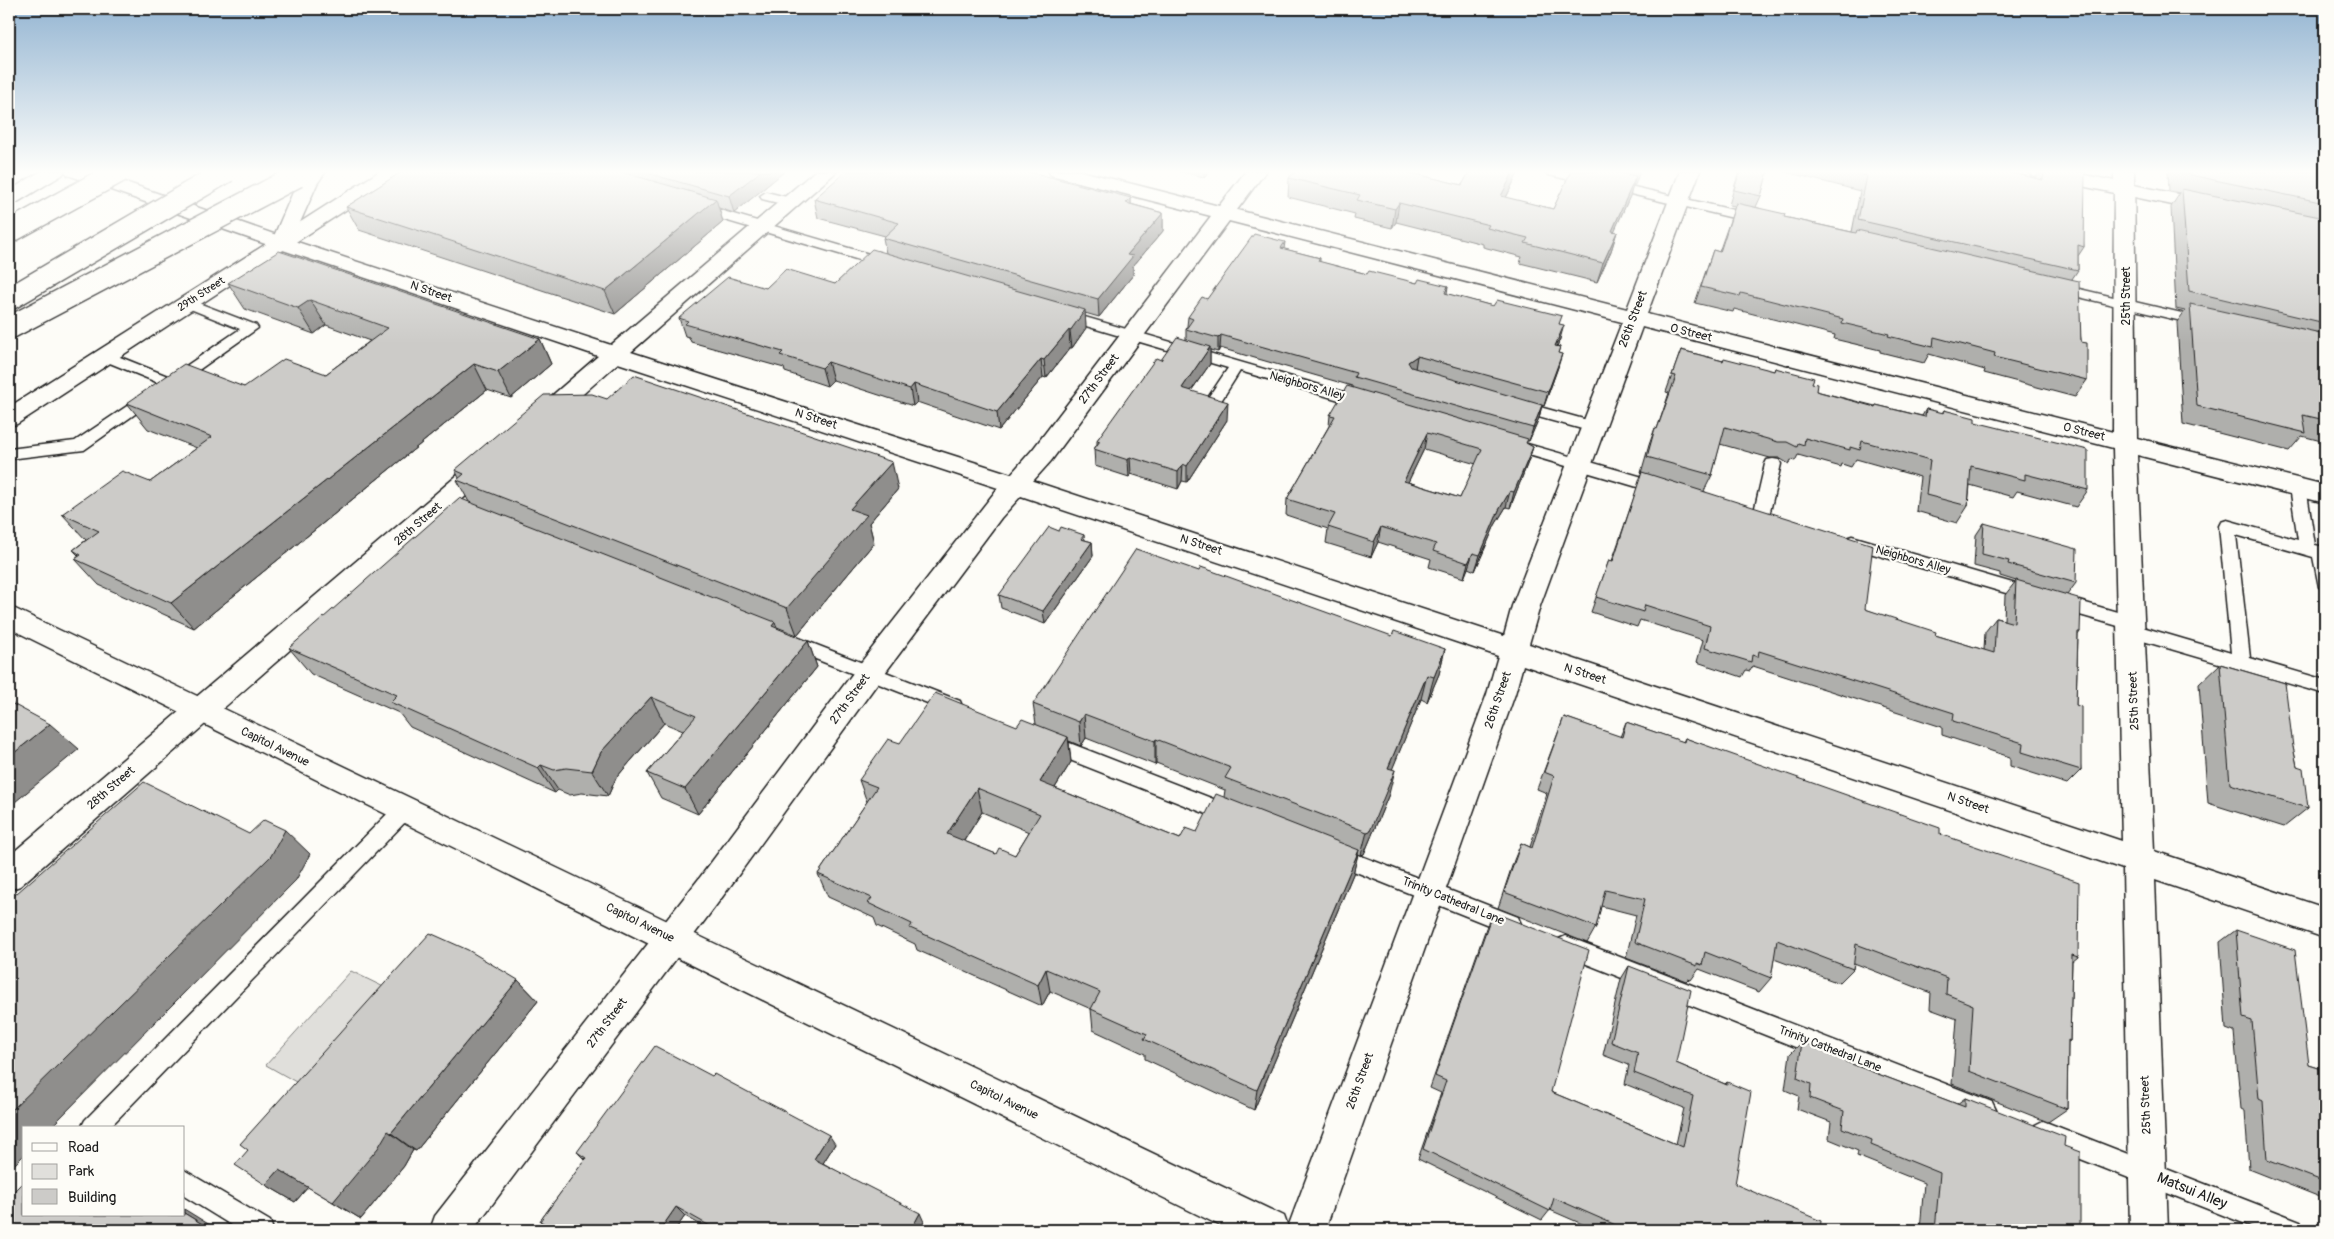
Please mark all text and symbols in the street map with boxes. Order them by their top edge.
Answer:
street label: 25th Street [2119,266,2134,325]
street label: 29th Street [175,274,228,314]
street label: N Street [408,278,454,306]
street label: 26th Street [1615,288,1651,349]
street label: O Street [1668,321,1714,345]
street label: 27th Street [1075,351,1123,407]
street label: Neighbors Alley [1268,368,1346,404]
street label: N Street [793,405,839,433]
street label: O Street [2061,420,2107,444]
street label: 28th Street [391,499,445,549]
street label: N Street [1178,531,1224,559]
street label: Neighbors Alley [1874,542,1952,578]
street label: N Street [1562,660,1608,688]
street label: 26th Street [1481,669,1515,730]
street label: 27th Street [827,671,873,727]
street label: 25th Street [2125,671,2143,731]
street label: Capitol Avenue [238,724,312,770]
street label: 28th Street [84,763,138,813]
street label: N Street [1945,789,1991,817]
street label: Trinity Cathedral Lane [1400,874,1506,928]
street label: Capitol Avenue [603,900,677,946]
street label: 27th Street [583,995,631,1051]
street label: Trinity Cathedral Lane [1776,1022,1884,1076]
street label: 26th Street [1343,1050,1377,1111]
street label: 25th Street [2137,1075,2155,1135]
street label: Capitol Avenue [967,1077,1041,1123]
legend [22,1126,185,1216]
text: Road [68,1138,99,1157]
text: Park [68,1162,95,1181]
street label: Matsui Alley [2154,1168,2230,1214]
text: Building [68,1188,116,1207]

